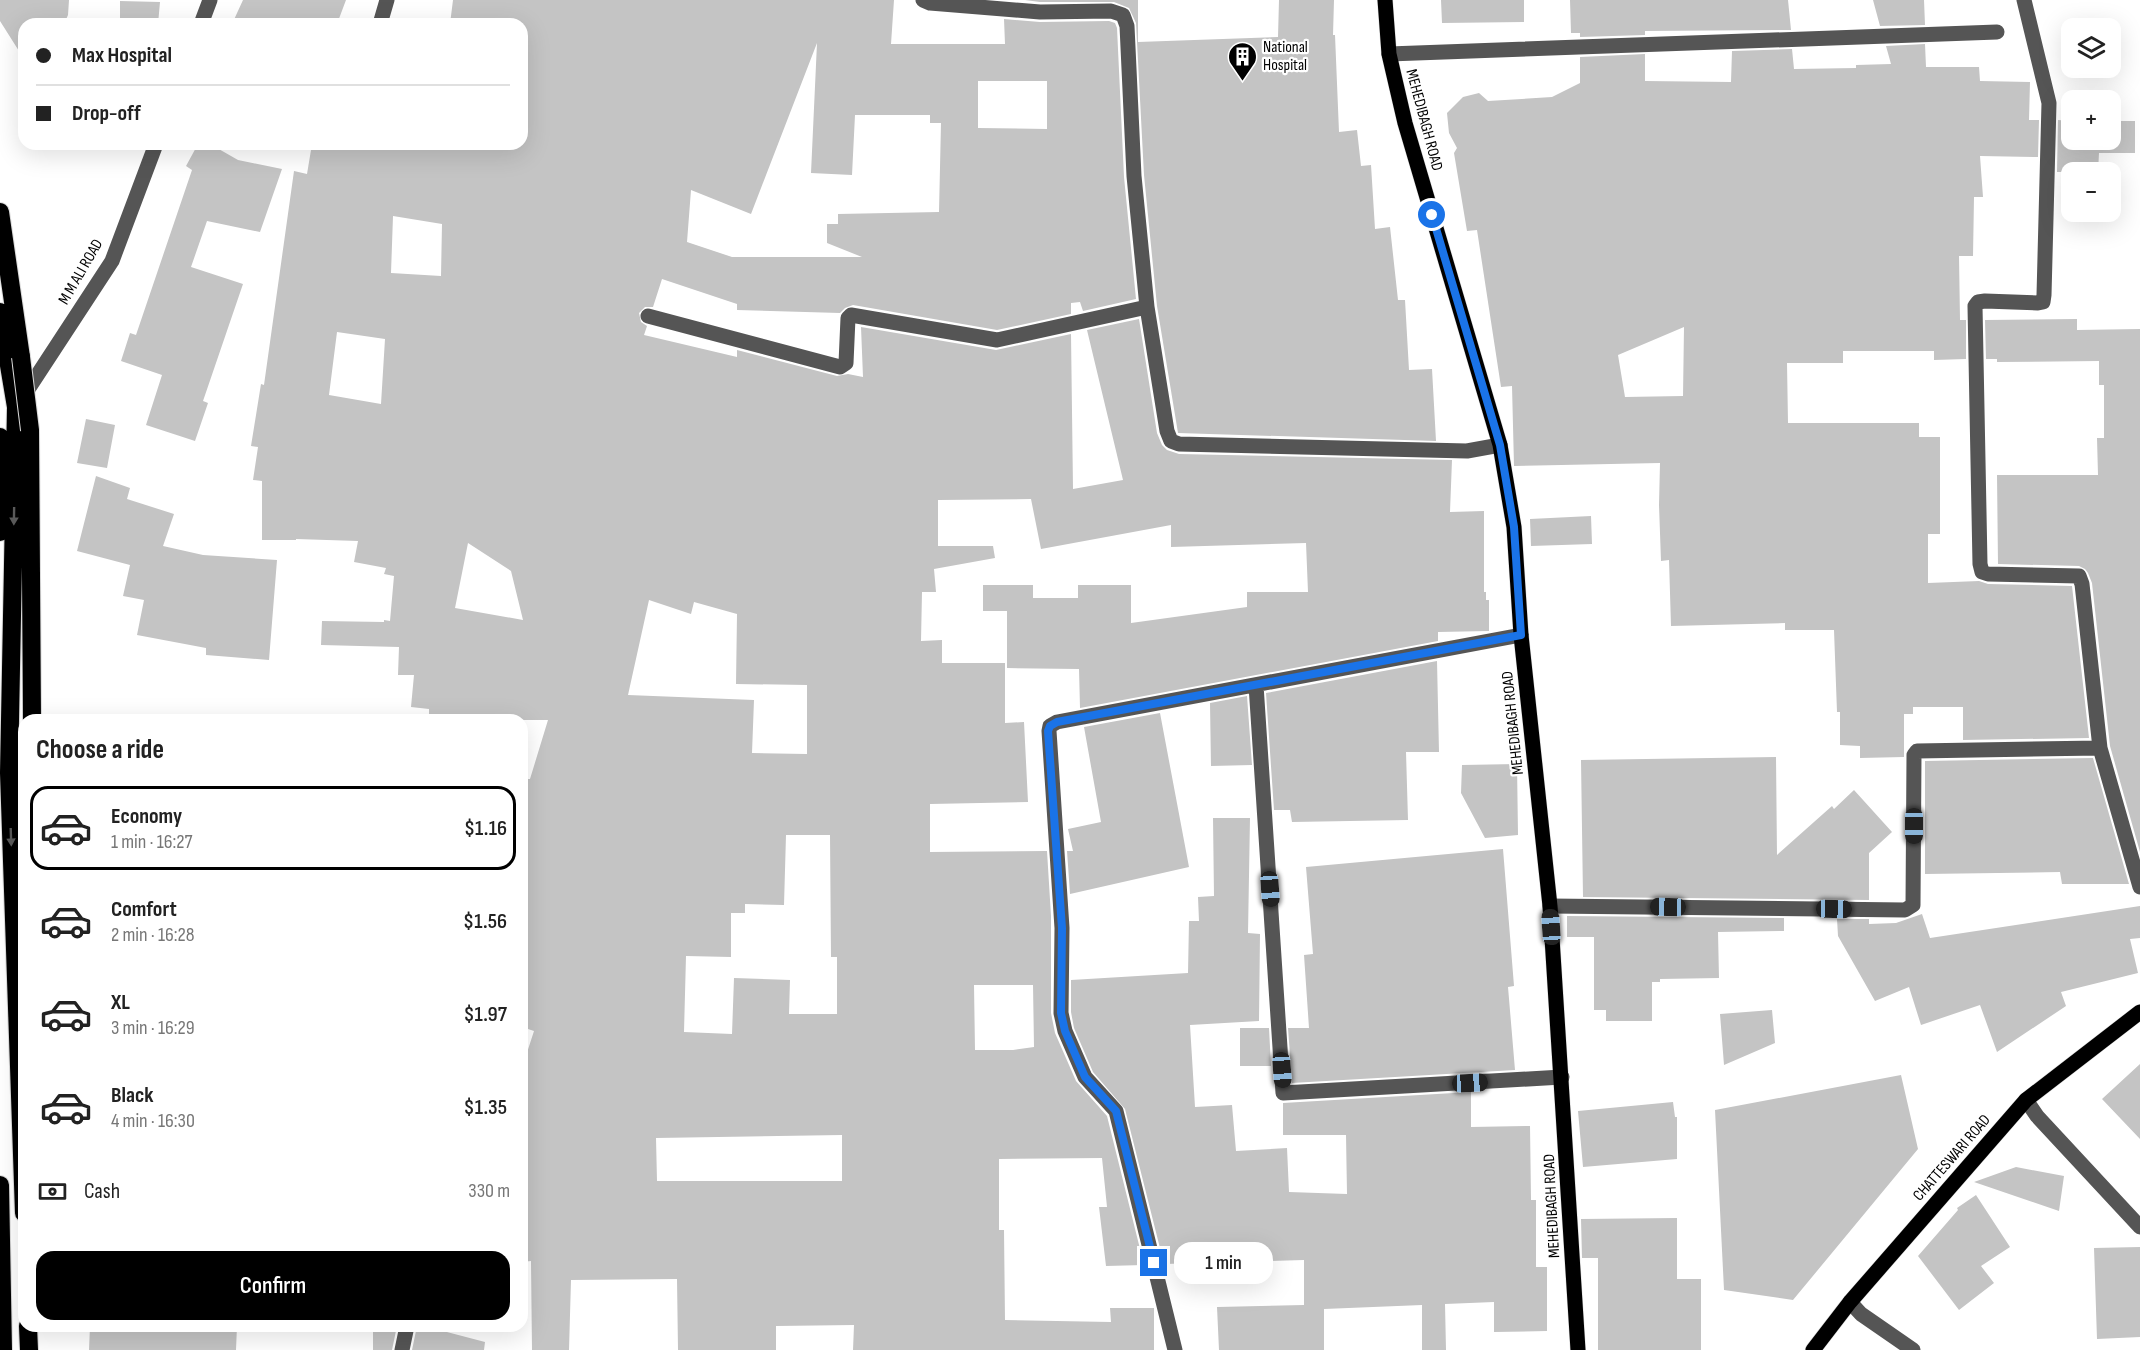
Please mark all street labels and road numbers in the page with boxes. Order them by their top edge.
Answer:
street label: MEHEDIBAGH ROAD [1401,67,1447,173]
street label: M M ALI ROAD [55,236,107,308]
street label: MEHEDIBAGH ROAD [1498,670,1528,776]
street label: CHATTESWARI ROAD [1909,1111,1995,1205]
street label: MEHEDIBAGH ROAD [1540,1153,1564,1259]

